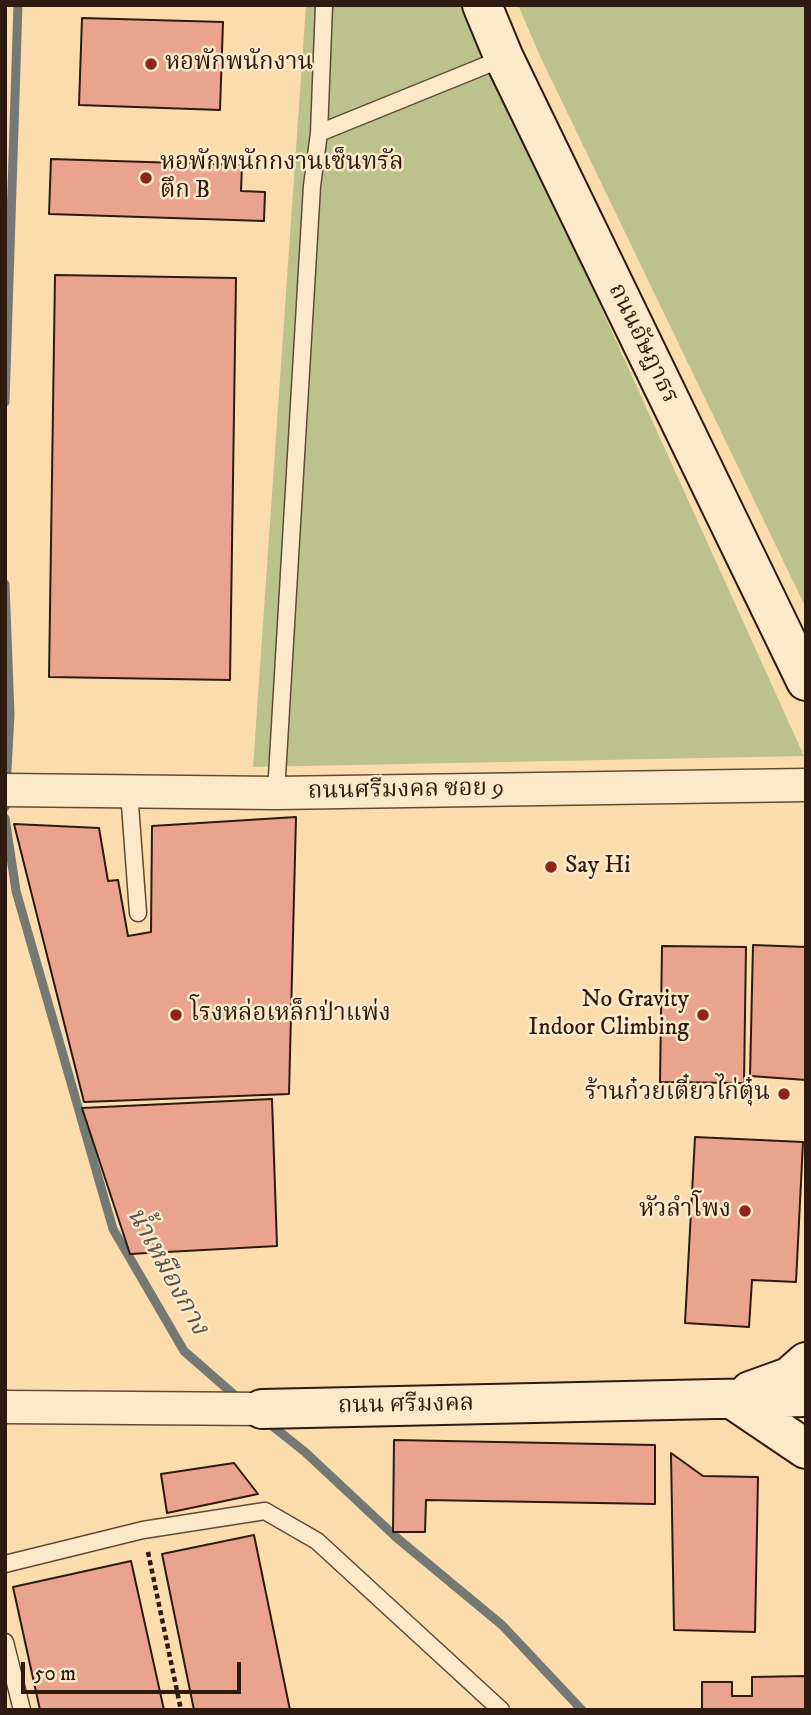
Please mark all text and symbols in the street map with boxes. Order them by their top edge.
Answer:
place label: หอพักพนักงาน [165,50,313,78]
marker: หอพักพนักงาน [143,56,159,72]
place label: หอพักพนักกงานเซ็นทรัล ตึก B [160,150,404,206]
marker: หอพักพนักกงานเซ็นทรัล ตึก B [138,170,154,186]
street label: ถนนอัษฎาธร [601,279,683,409]
street label: ถนนศรีมงคล ซอย 9 [308,775,504,807]
place label: Say Hi [565,853,631,881]
marker: Say Hi [543,859,559,875]
place label: No Gravity Indoor Climbing [528,987,689,1043]
place label: โรงหล่อเหล็กป่าแพ่ง [190,1001,391,1029]
marker: โรงหล่อเหล็กป่าแพ่ง [168,1007,184,1023]
marker: No Gravity Indoor Climbing [695,1007,711,1023]
place label: ร้านก๋วยเตี๋ยวไก่ตุ๋น [585,1080,770,1108]
marker: ร้านก๋วยเตี๋ยวไก่ตุ๋น [776,1086,792,1102]
place label: หัวลำโพง [639,1197,731,1225]
water label: น้ำเหมืองกาง [118,1203,214,1341]
marker: หัวลำโพง [737,1203,753,1219]
street label: ถนน ศรีมงคล [338,1390,474,1422]
scale bar [24,1648,245,1692]
text: 50 m [34,1661,76,1687]

